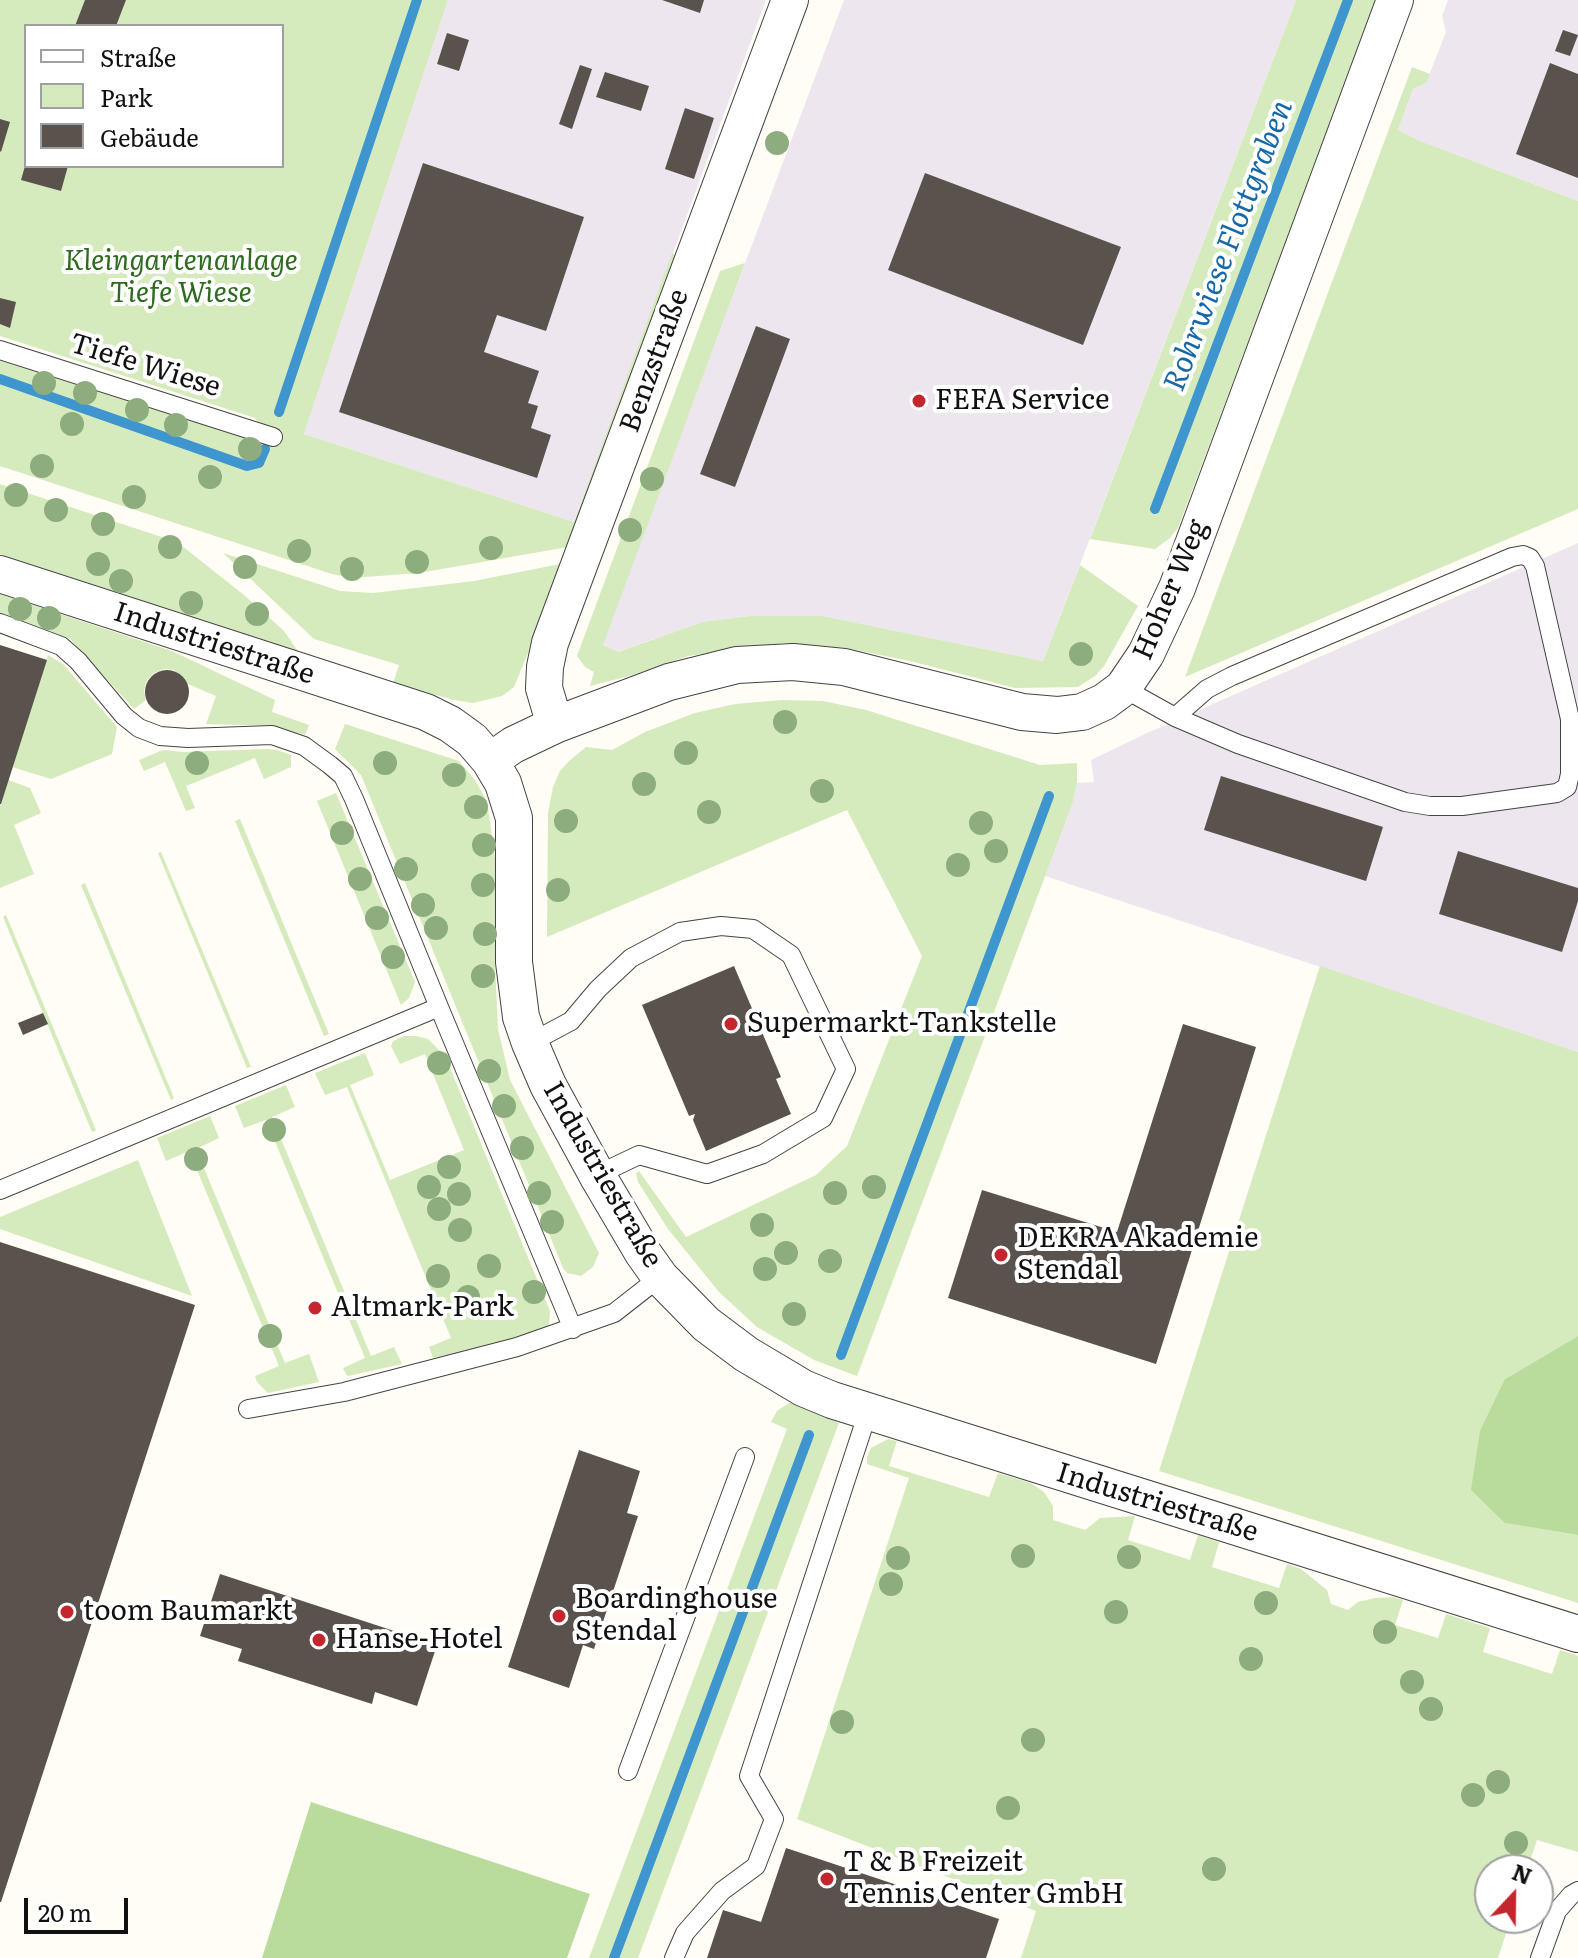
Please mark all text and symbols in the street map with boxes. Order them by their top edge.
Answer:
legend [24,24,284,168]
text: Straße [100,39,176,74]
text: Park [100,79,153,114]
water label: Rohrwiese Flottgraben [1157,95,1301,397]
text: Gebäude [100,119,199,154]
park label: Kleingartenanlage Tiefe Wiese [64,245,298,311]
street label: Benzstraße [614,285,696,437]
street label: Tiefe Wiese [66,327,224,405]
place label: FEFA Service [935,384,1109,418]
marker: FEFA Service [910,392,928,410]
street label: Hoher Weg [1126,515,1216,665]
street label: Industriestraße [109,596,319,692]
place label: Supermarkt-Tankstelle [747,1007,1057,1041]
marker: Supermarkt-Tankstelle [722,1015,740,1033]
street label: Industriestraße [535,1076,669,1274]
place label: DEKRA Akademie Stendal [1017,1222,1259,1288]
marker: DEKRA Akademie Stendal [992,1246,1010,1264]
place label: Altmark-Park [331,1291,514,1325]
marker: Altmark-Park [306,1299,324,1317]
street label: Industriestraße [1052,1456,1262,1550]
place label: Boardinghouse Stendal [575,1583,778,1649]
place label: toom Baumarkt [83,1595,293,1629]
marker: toom Baumarkt [58,1603,76,1621]
marker: Boardinghouse Stendal [550,1607,568,1625]
place label: Hanse-Hotel [335,1623,503,1657]
marker: Hanse-Hotel [310,1631,328,1649]
place label: T & B Freizeit Tennis Center GmbH [843,1846,1124,1912]
north arrow [1474,1854,1554,1934]
text: N [1508,1854,1537,1892]
marker: T & B Freizeit Tennis Center GmbH [818,1870,836,1888]
scale bar [28,1882,132,1932]
text: 20 m [38,1894,92,1929]

